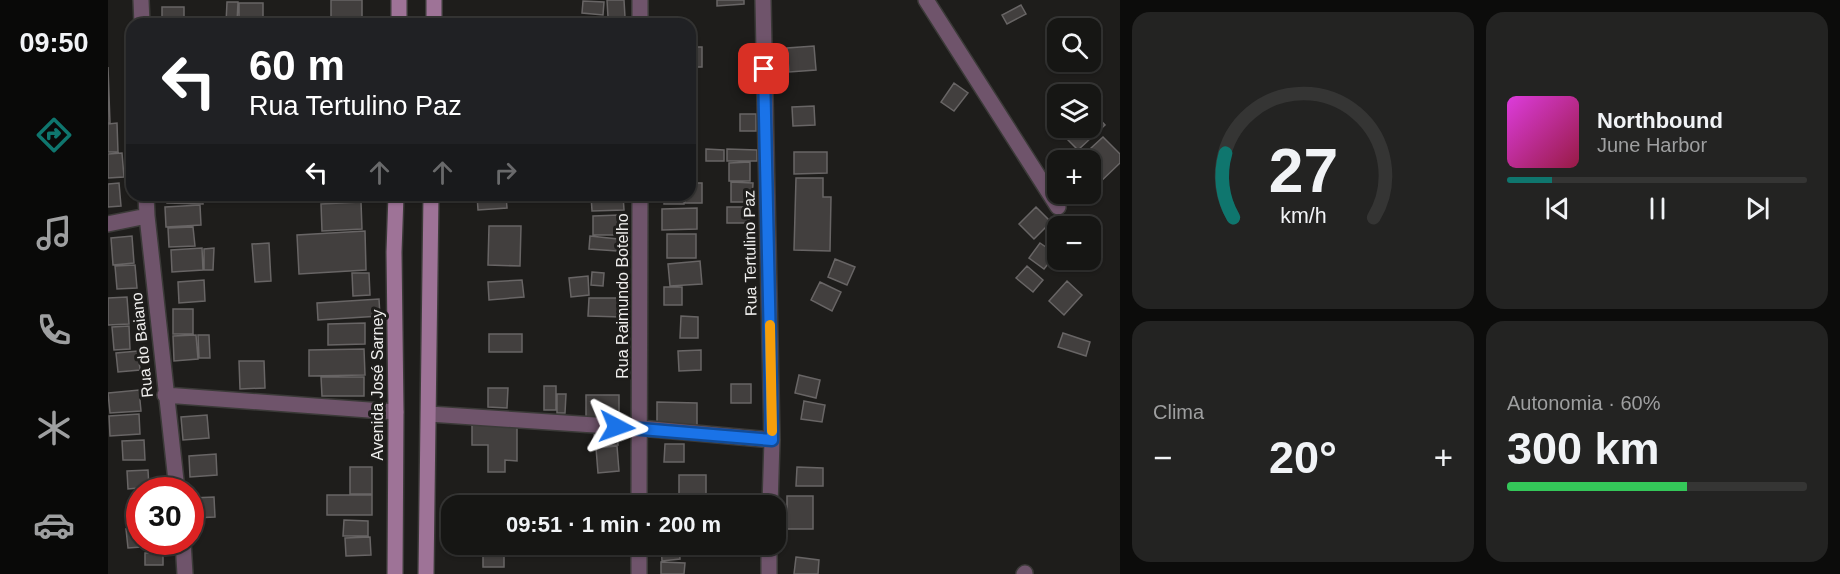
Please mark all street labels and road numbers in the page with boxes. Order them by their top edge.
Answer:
street label: Rua Tertulino Paz [740,190,760,316]
street label: Rua Raimundo Botelho [614,213,631,379]
street label: Rua do Baiano [128,291,156,399]
street label: Avenida José Sarney [369,310,386,460]

